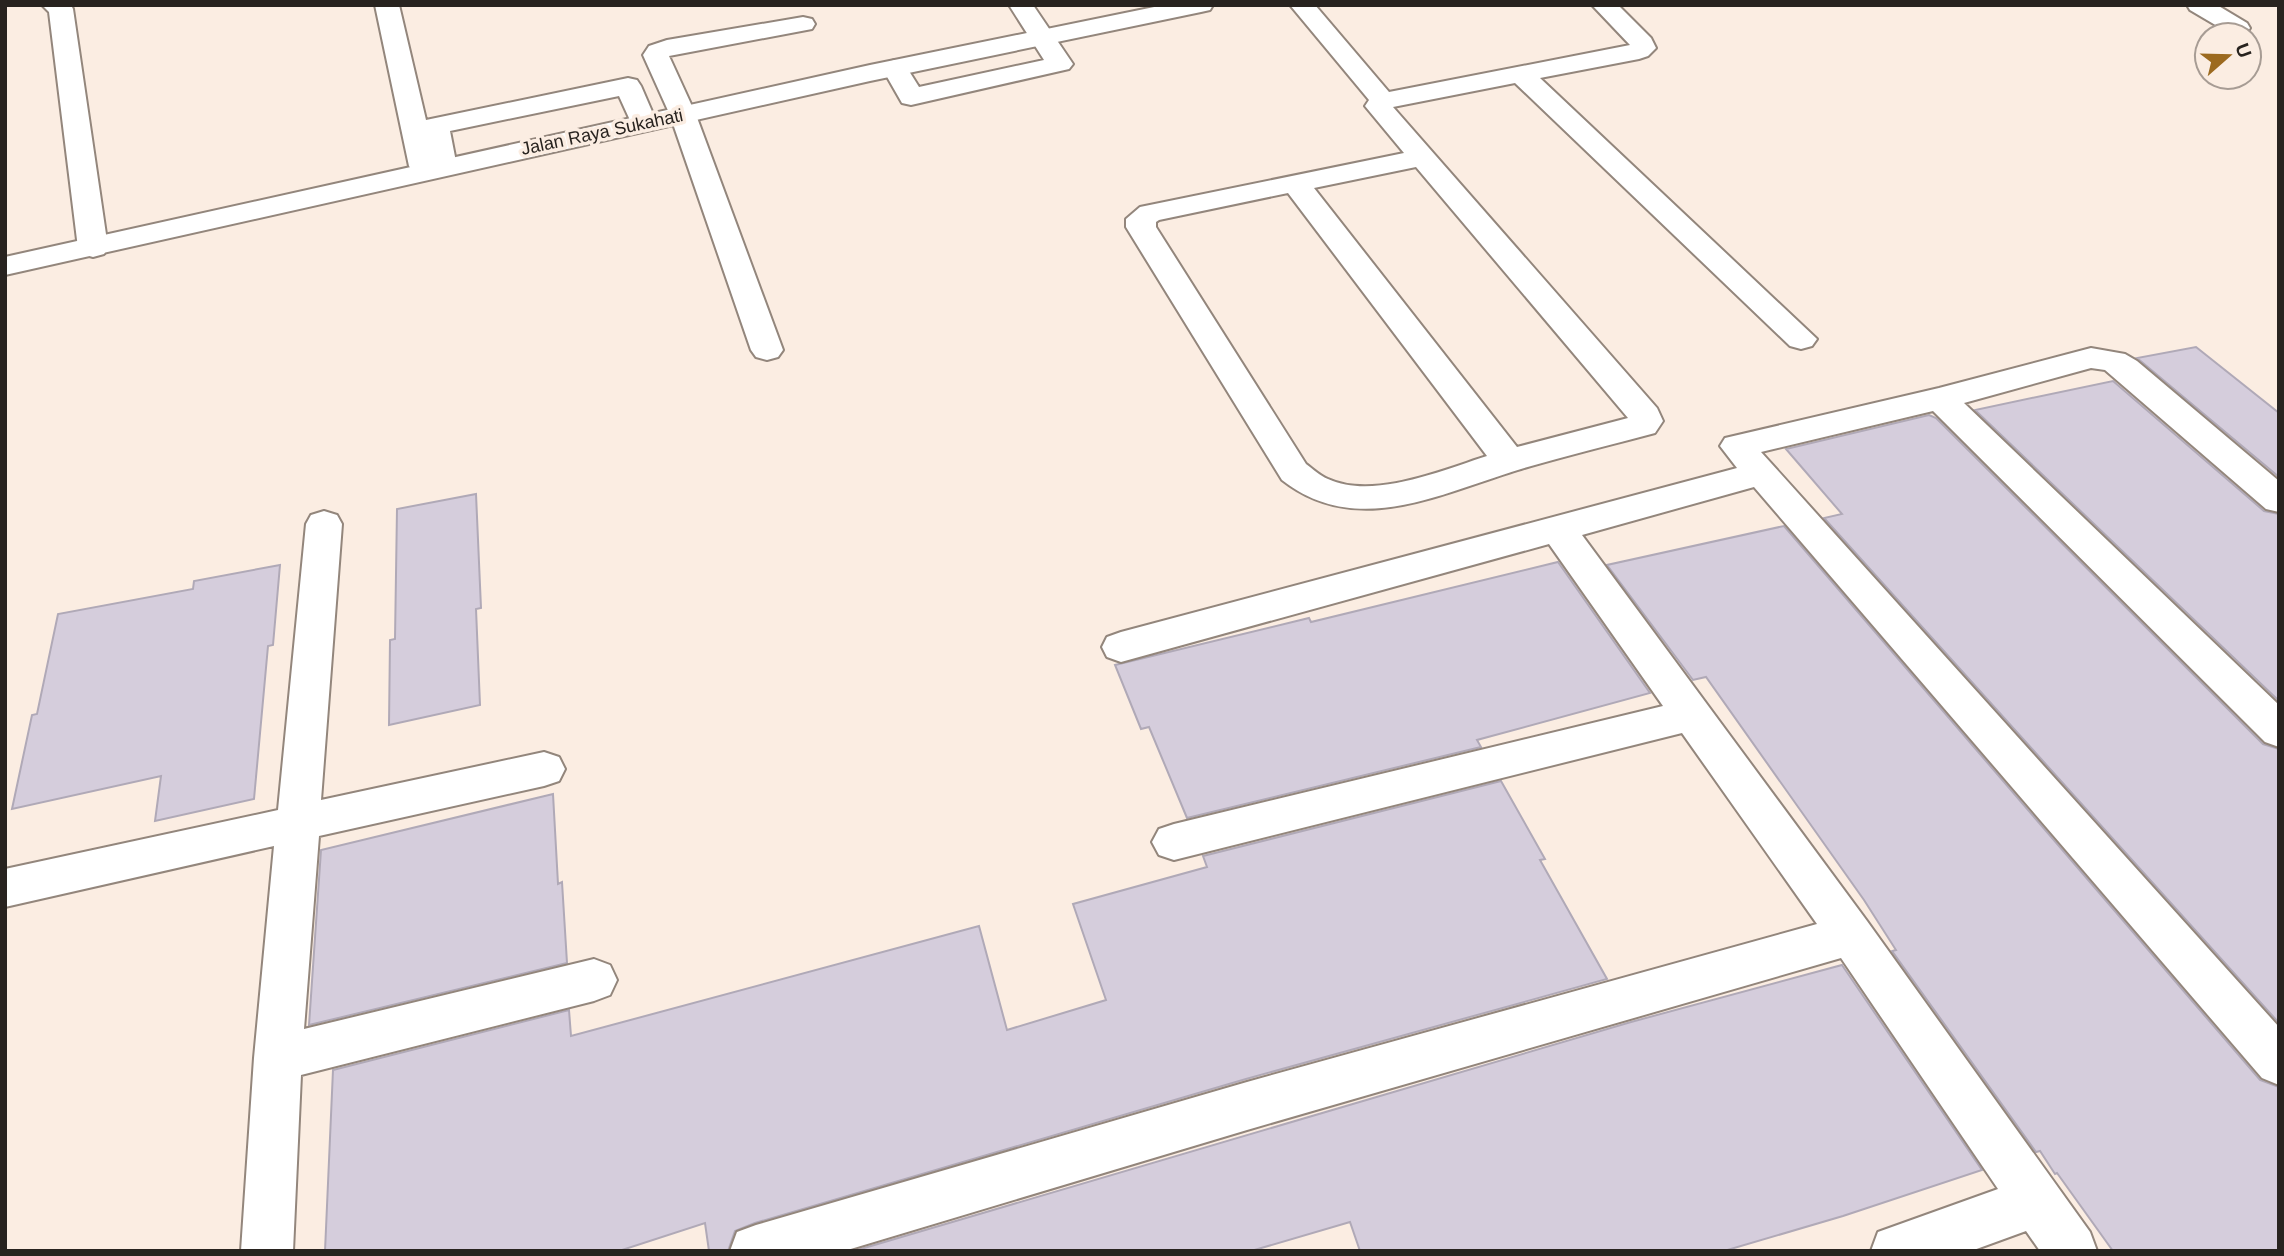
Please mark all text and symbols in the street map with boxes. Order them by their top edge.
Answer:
north arrow [2193,21,2263,91]
text: U [2231,40,2256,60]
street label: Jalan Raya Sukahati [519,105,685,159]

